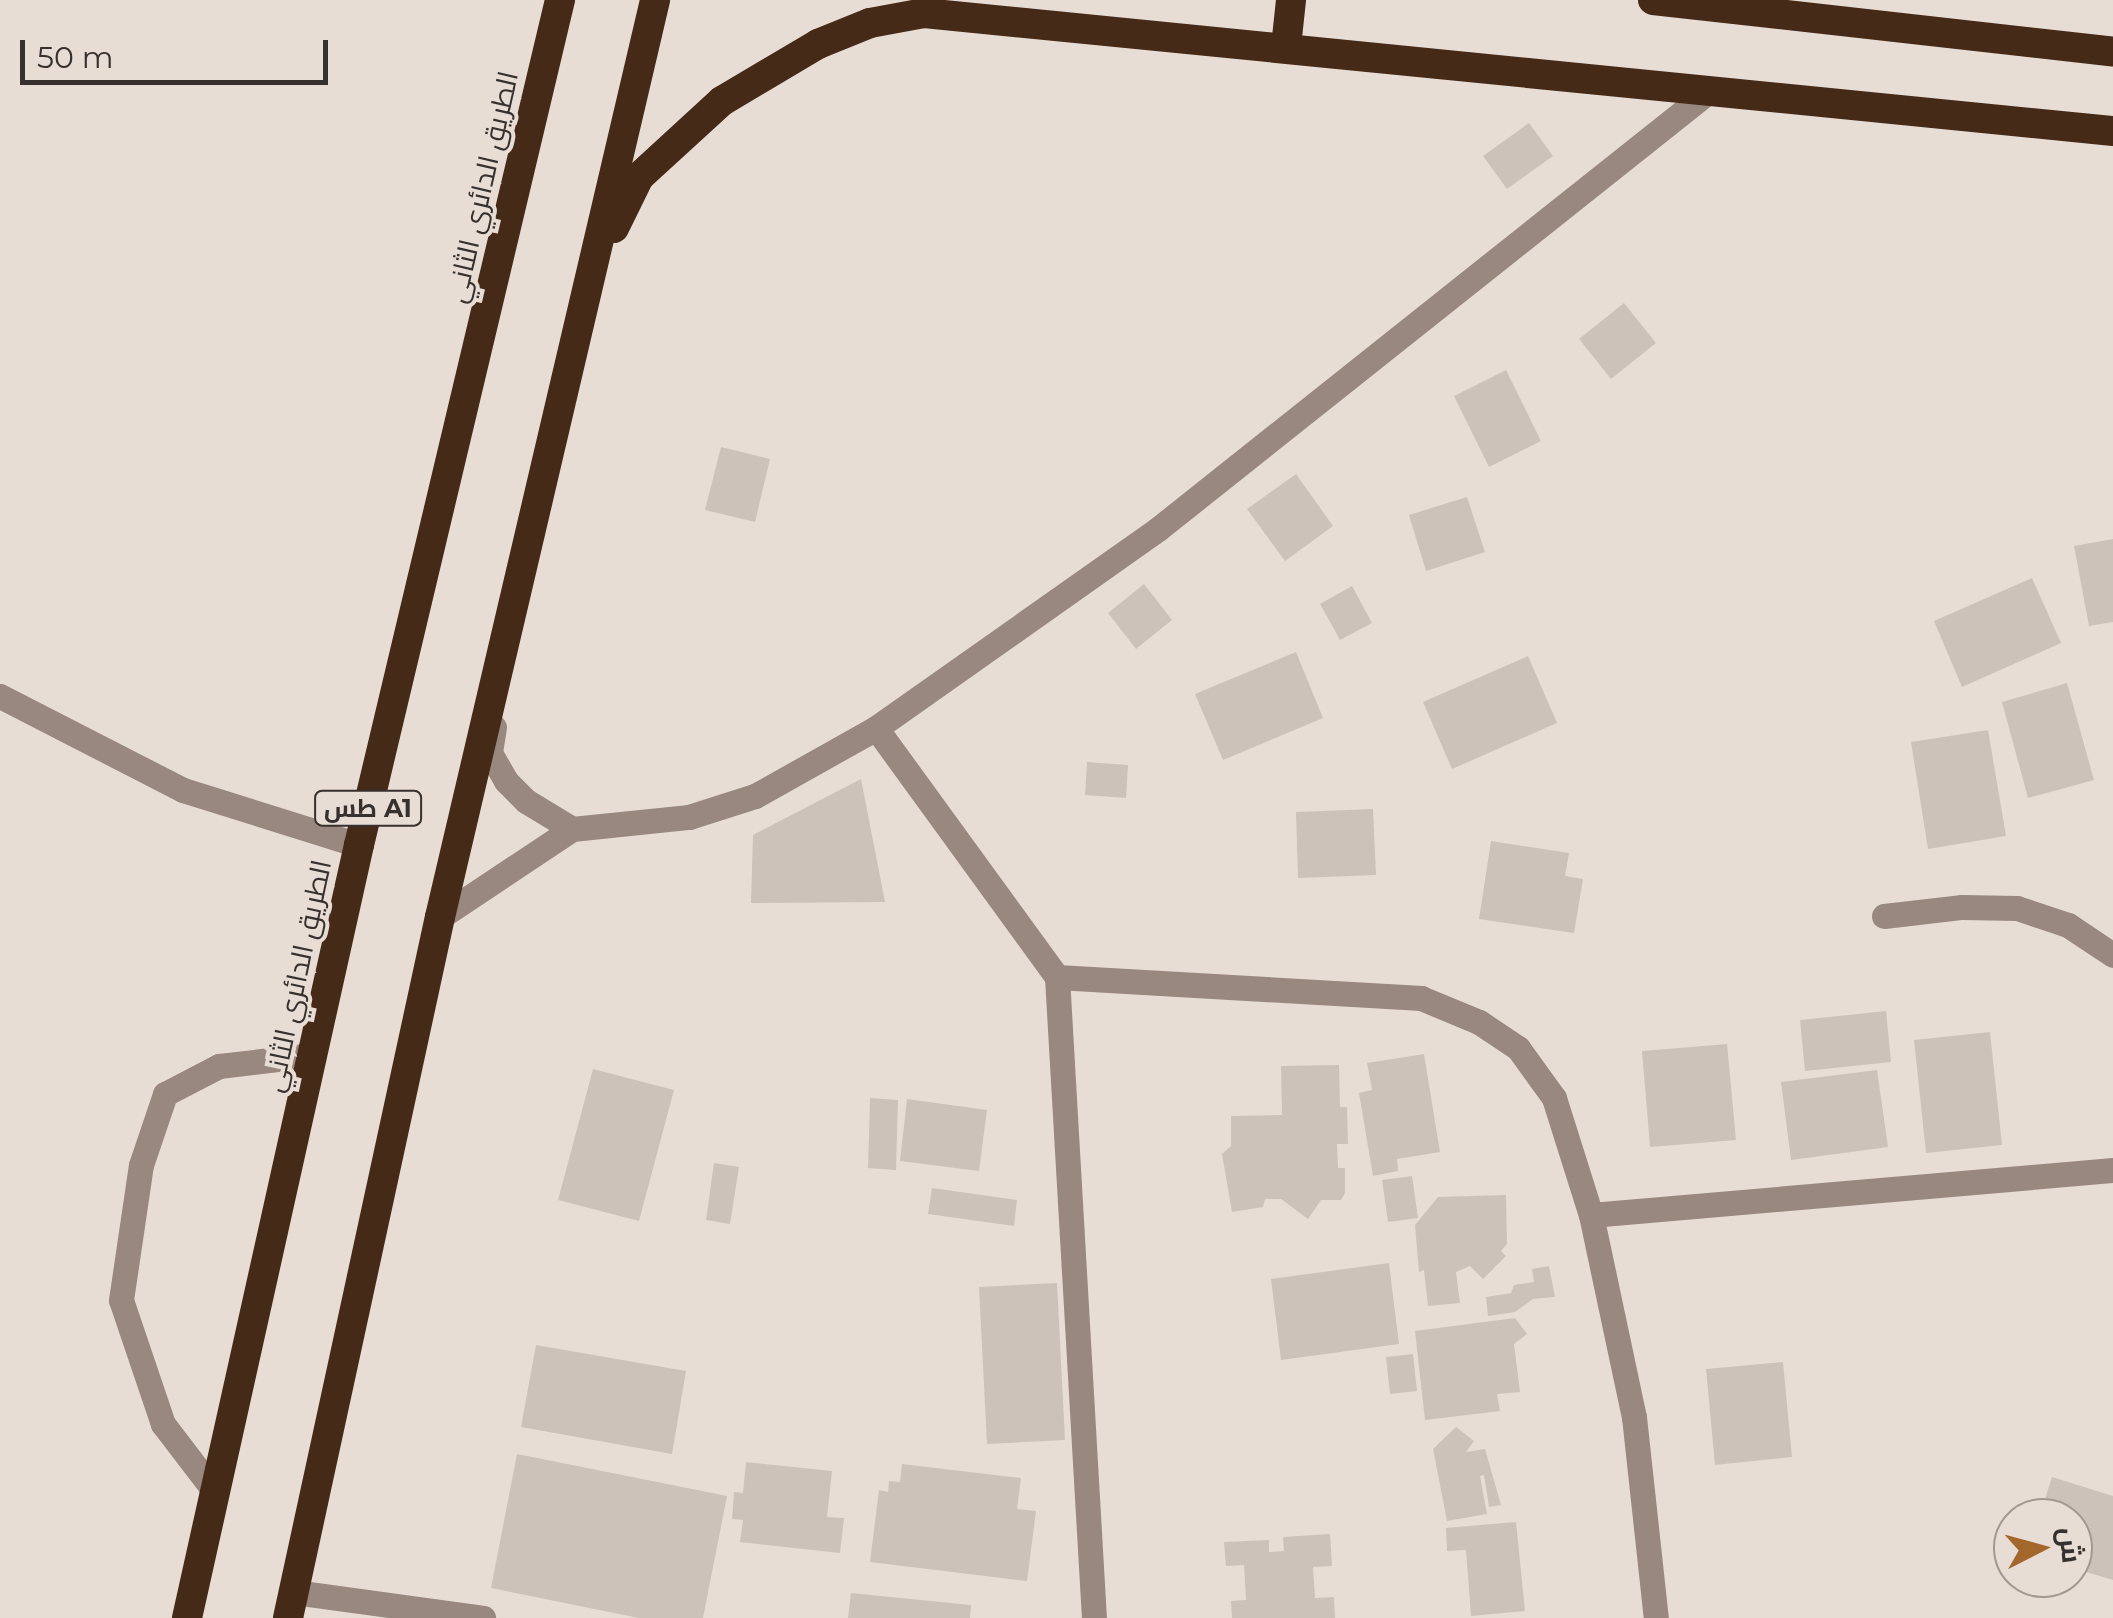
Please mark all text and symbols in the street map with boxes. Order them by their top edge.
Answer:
scale bar [25,20,332,82]
text: 50 m [37,39,114,76]
street label: الطريق الدائري الثاني [439,68,525,306]
road number: طس A1 [313,788,423,828]
street label: الطريق الدائري الثاني [256,857,338,1095]
north arrow [1993,1498,2093,1598]
text: ش [2052,1525,2090,1565]

